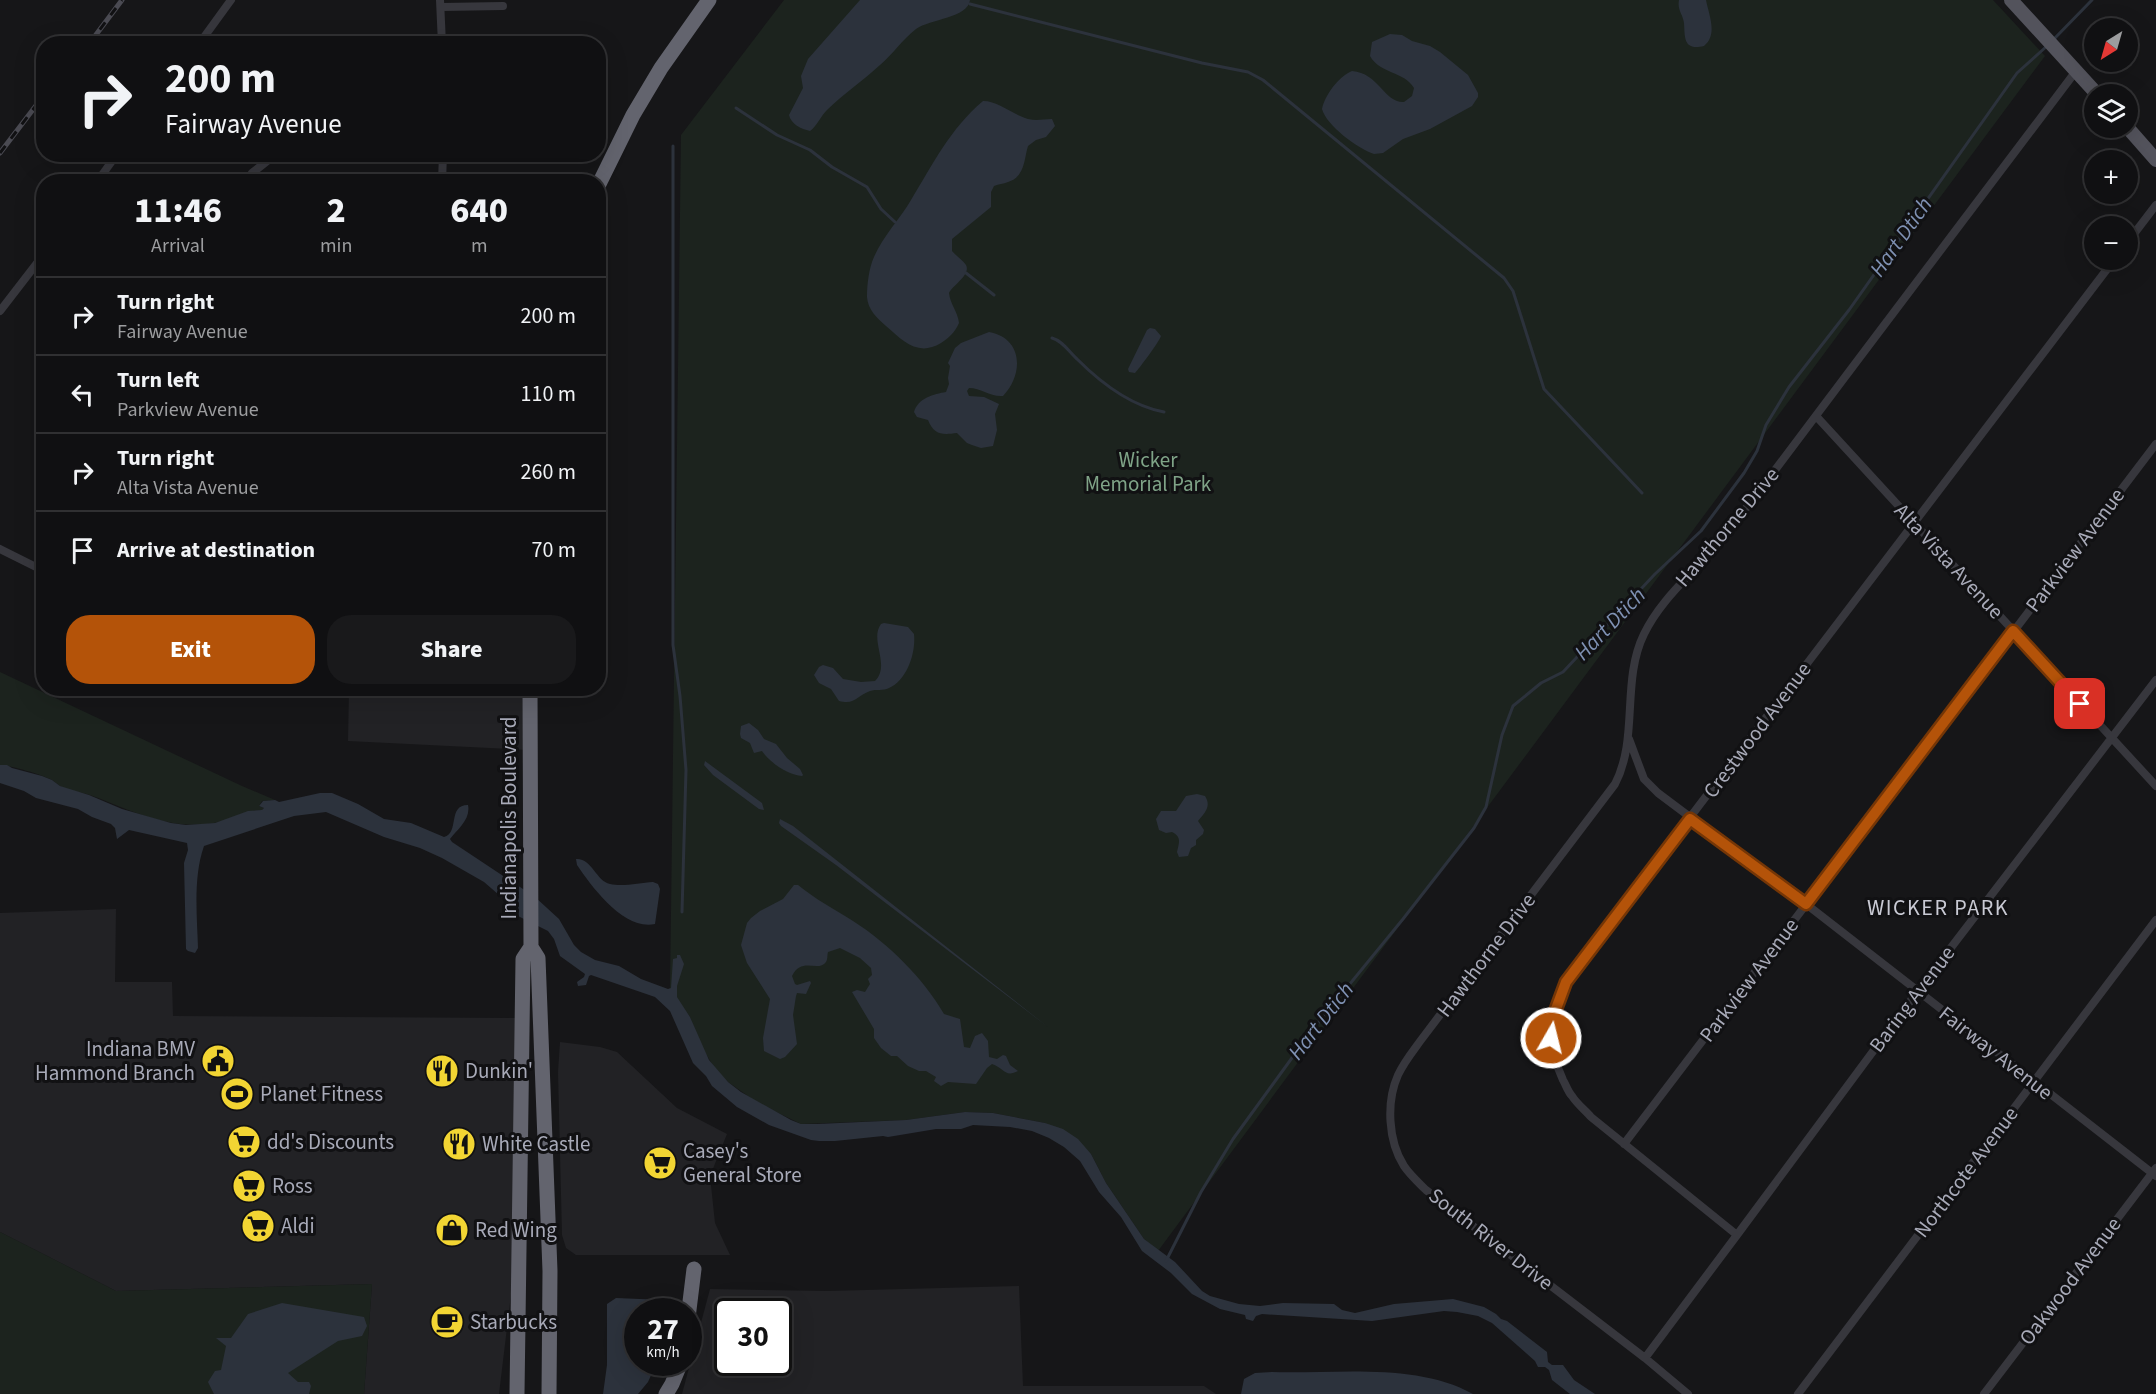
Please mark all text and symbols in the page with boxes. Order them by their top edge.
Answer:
north arrow [2084,18,2138,72]
map controls [2084,18,2138,270]
text: 200 m [165,49,276,109]
icon: right [66,60,144,138]
button: layers [2084,84,2138,138]
text: Fairway Avenue [165,105,342,144]
button: + [2084,150,2138,204]
text: 11:46 [134,185,222,236]
text: 2 [327,185,346,236]
text: 640 [450,185,508,236]
water label: Hart Dtich [1862,191,1940,283]
button: − [2084,216,2138,270]
text: Arrival [151,232,205,260]
text: min [320,232,352,260]
text: m [471,232,487,260]
text: Turn right [117,286,214,318]
icon: right [66,300,99,333]
text: 200 m [521,300,576,332]
text: Fairway Avenue [117,318,248,346]
text: Turn left [117,364,199,396]
icon: left [66,378,99,411]
text: 110 m [521,378,576,410]
text: Parkview Avenue [117,396,259,424]
text: Turn right [117,442,214,474]
park label: Wicker Memorial Park [1085,445,1212,499]
icon: right [66,456,99,489]
text: 260 m [521,456,576,488]
street label: Hawthorne Drive [1668,461,1786,593]
text: Alta Vista Avenue [117,474,259,502]
street label: Parkview Avenue [2018,482,2132,618]
street label: Alta Vista Avenue [1887,496,2011,626]
icon: arrive [66,534,99,567]
text: Arrive at destination [117,534,315,566]
text: 70 m [531,534,576,566]
water label: Hart Dtich [1567,580,1653,668]
button: Exit [66,615,315,684]
button: Share [327,615,576,684]
street label: Crestwood Avenue [1696,656,1818,804]
pin [2054,678,2105,729]
icon: arrive [2063,687,2096,720]
street label: Indianapolis Boulevard [494,717,524,919]
street label: Hawthorne Drive [1429,887,1543,1023]
district label: WICKER PARK [1867,892,2009,924]
street label: Parkview Avenue [1692,912,1806,1048]
street label: Baring Avenue [1862,940,1962,1058]
water label: Hart Dtich [1280,975,1362,1067]
street label: Fairway Avenue [1933,999,2059,1107]
position arrow [1519,1006,1583,1070]
place label: Indiana BMV Hammond Branch [35,1034,195,1088]
public building icon: Indiana BMV Hammond Branch [200,1043,236,1079]
restaurant icon: Dunkin' [424,1053,460,1089]
place label: Dunkin' [465,1056,533,1086]
sports icon: Planet Fitness [219,1076,255,1112]
place label: Planet Fitness [260,1079,383,1109]
street label: Northcote Avenue [1907,1100,2025,1244]
supermarket icon: dd's Discounts [226,1124,262,1160]
restaurant icon: White Castle [441,1126,477,1162]
place label: dd's Discounts [267,1127,394,1157]
place label: White Castle [482,1129,590,1159]
place label: Casey's General Store [683,1136,802,1190]
supermarket icon: Casey's General Store [642,1145,678,1181]
supermarket icon: Ross [231,1168,267,1204]
place label: Ross [272,1171,313,1201]
street label: South River Drive [1422,1181,1560,1297]
supermarket icon: Aldi [240,1208,276,1244]
place label: Aldi [281,1211,315,1241]
street label: Oakwood Avenue [2012,1211,2128,1351]
shop icon: Red Wing [434,1212,470,1248]
place label: Red Wing [475,1215,557,1245]
speed limit sign: 30 [714,1298,792,1376]
cafe icon: Starbucks [429,1304,465,1340]
place label: Starbucks [470,1307,557,1337]
text: 27 [647,1308,679,1351]
text: km/h [646,1342,680,1363]

